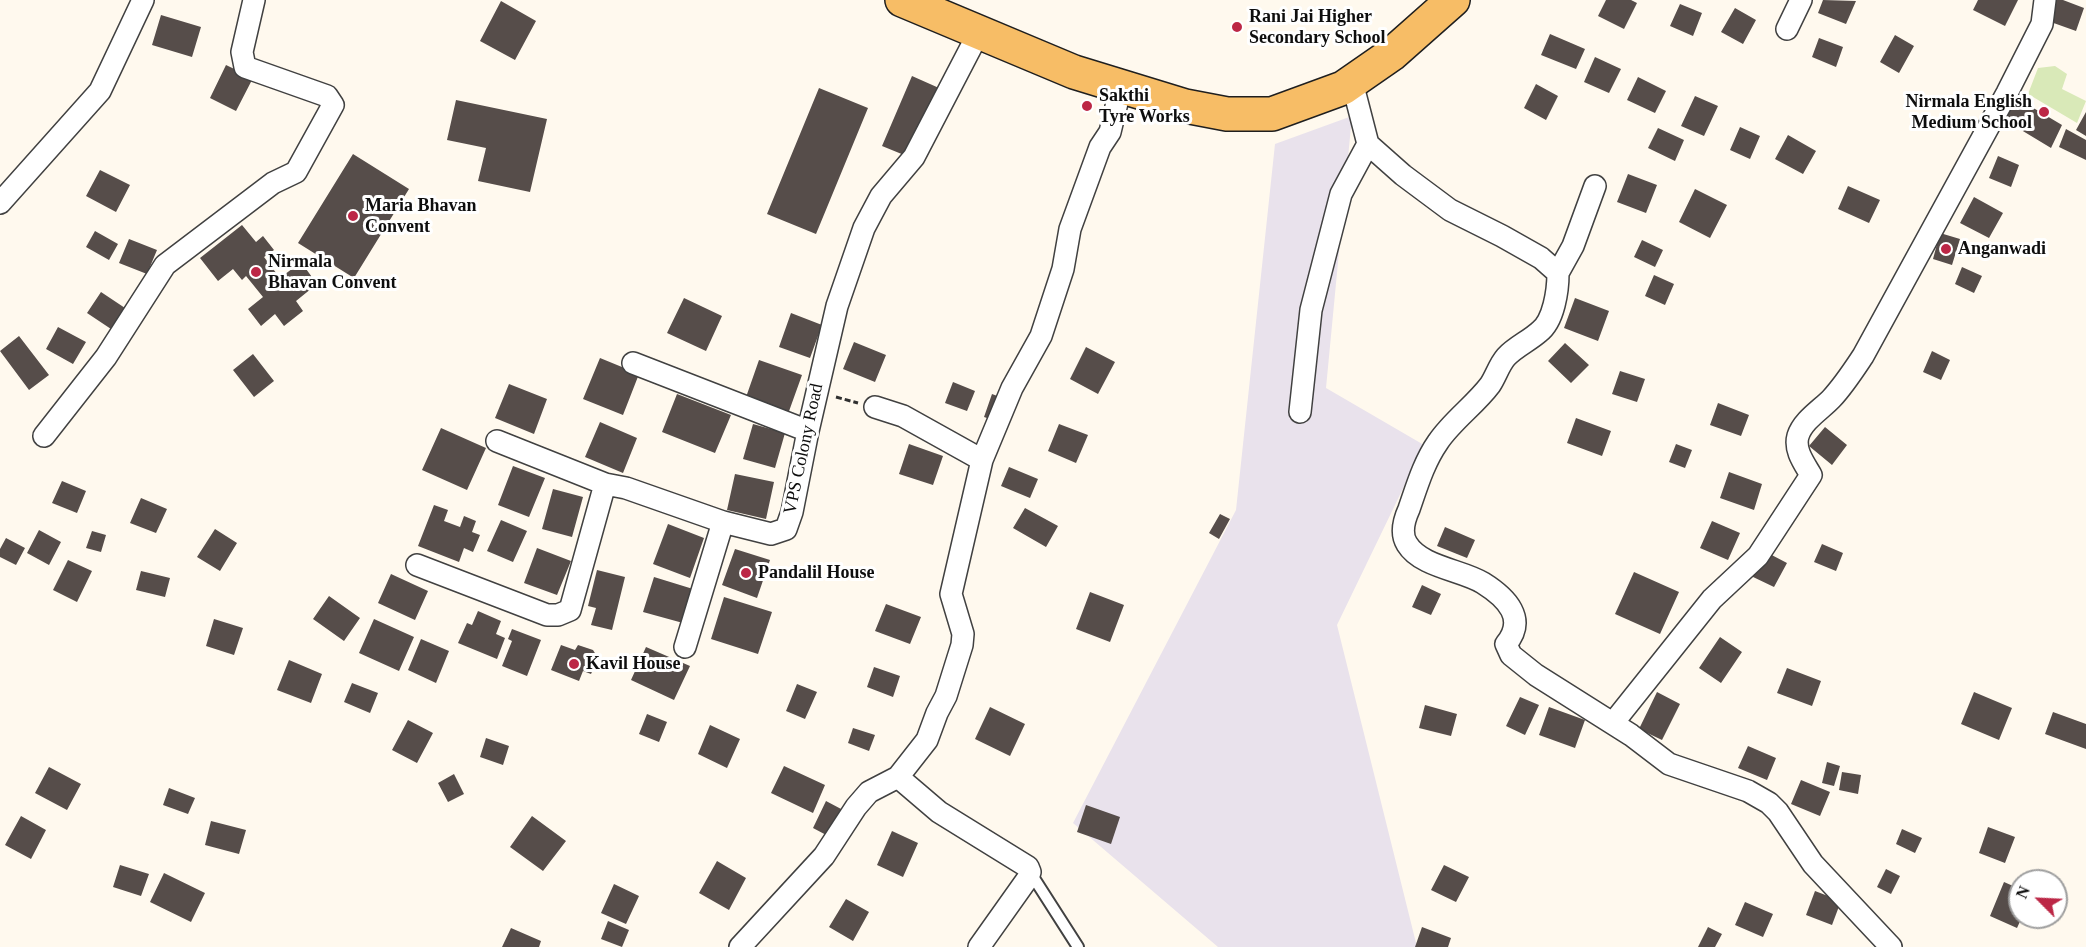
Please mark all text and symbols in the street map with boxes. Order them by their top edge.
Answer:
place label: Rani Jai Higher Secondary School [1249,6,1386,48]
marker: Rani Jai Higher Secondary School [1230,20,1244,34]
place label: Sakthi Tyre Works [1099,85,1190,128]
place label: Nirmala English Medium School [1905,91,2032,134]
marker: Sakthi Tyre Works [1080,99,1094,113]
marker: Nirmala English Medium School [2037,105,2051,119]
place label: Maria Bhavan Convent [365,195,477,238]
marker: Maria Bhavan Convent [346,209,360,223]
place label: Anganwadi [1958,238,2046,260]
marker: Anganwadi [1939,242,1953,256]
place label: Nirmala Bhavan Convent [268,251,397,294]
marker: Nirmala Bhavan Convent [249,265,263,279]
street label: VPS Colony Road [780,382,828,516]
place label: Pandalil House [758,562,875,584]
marker: Pandalil House [739,566,753,580]
place label: Kavil House [586,653,681,675]
marker: Kavil House [567,657,581,671]
north arrow [2008,869,2068,929]
text: N [2013,884,2033,901]

